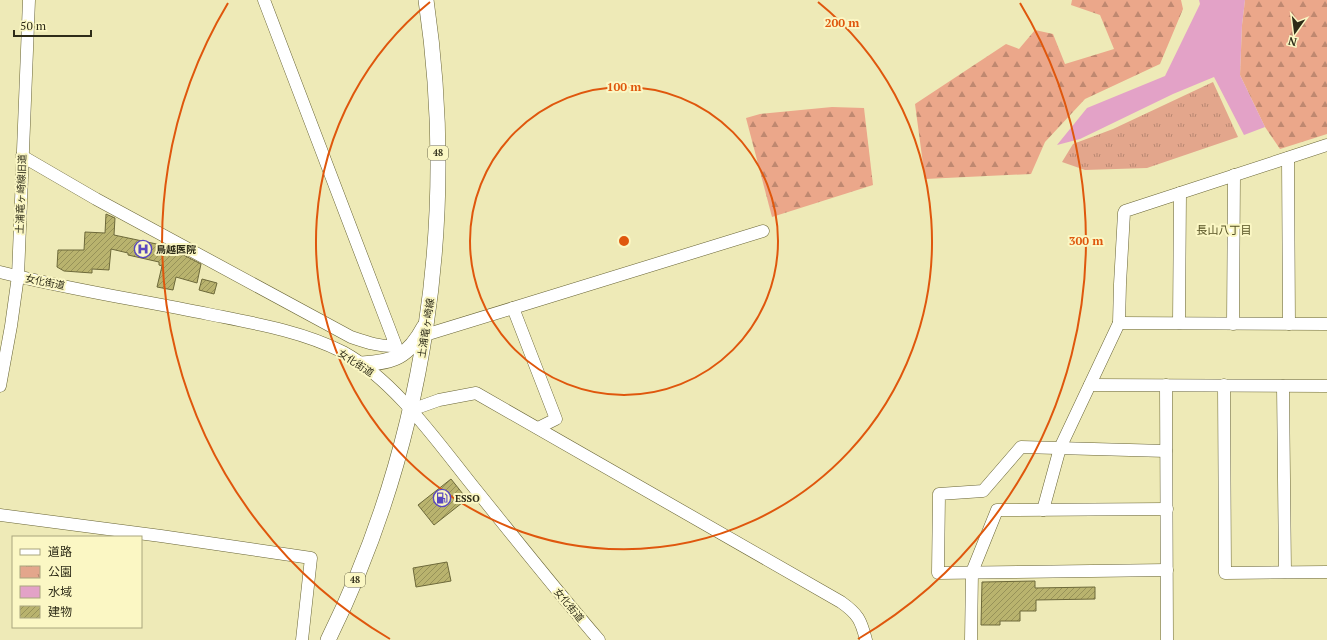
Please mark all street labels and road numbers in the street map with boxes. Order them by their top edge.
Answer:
road number: 48 [428,146,448,160]
street label: 土浦竜ヶ崎線旧道 [13,154,29,234]
street label: 女化街道 [24,272,66,292]
street label: 土浦竜ヶ崎線 [415,297,437,359]
street label: 女化街道 [336,347,376,379]
road number: 48 [345,573,365,587]
street label: 女化街道 [551,586,587,624]

